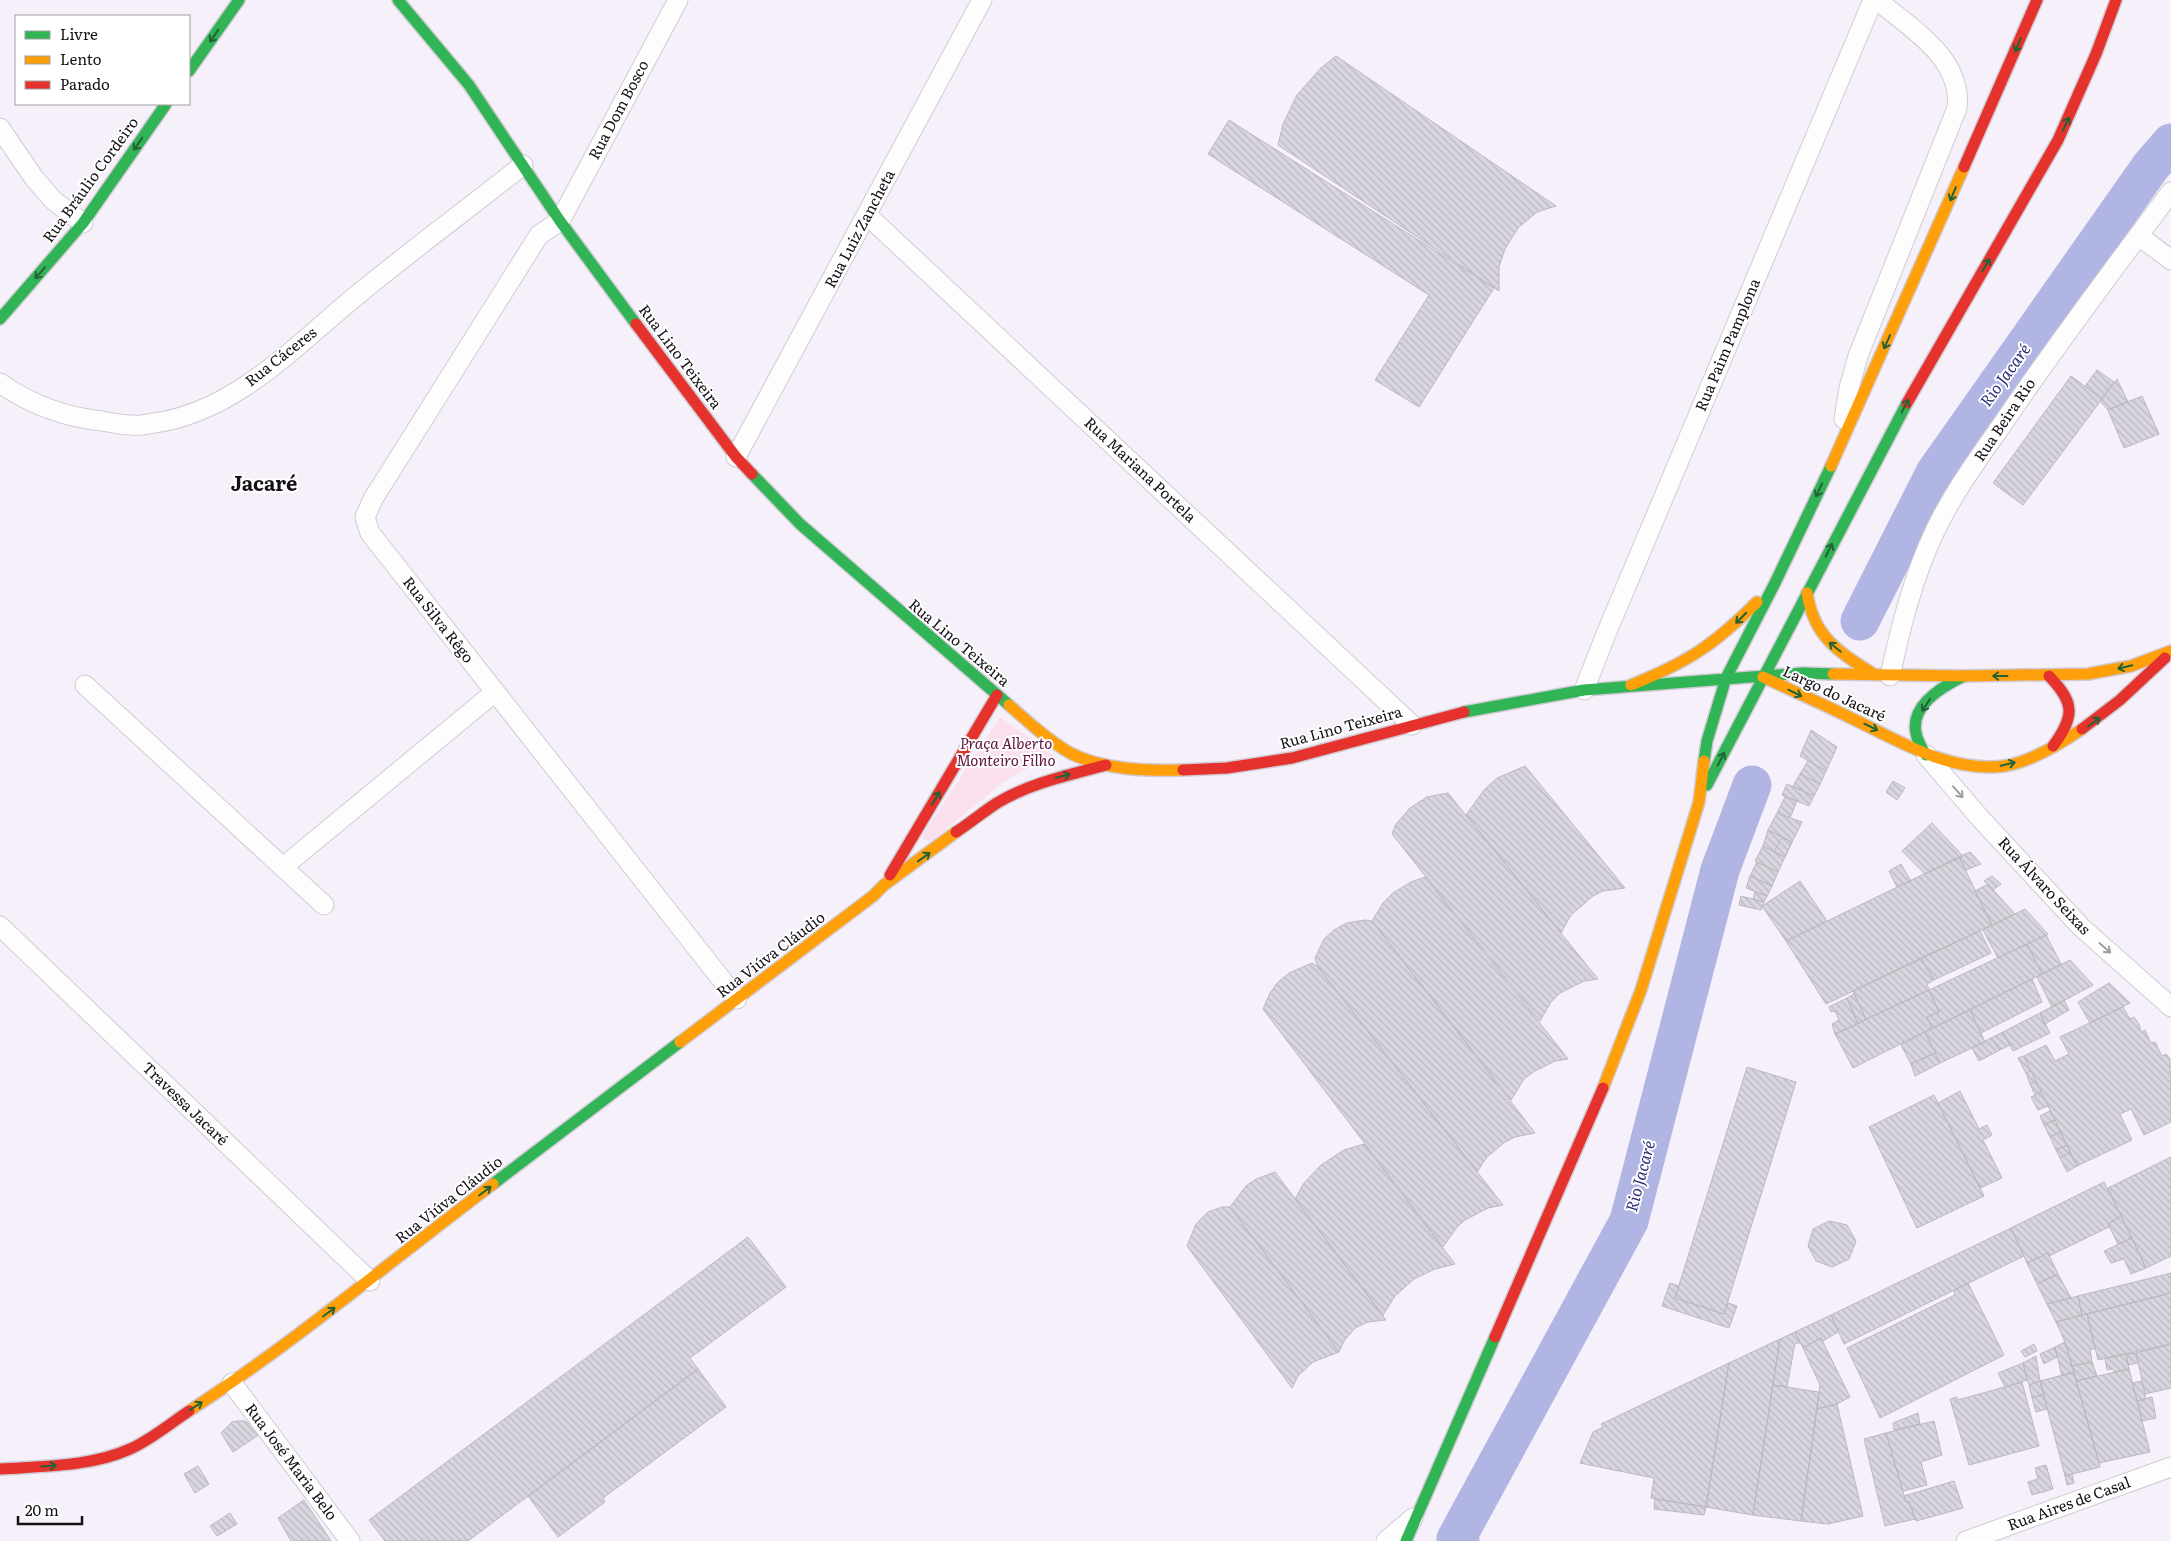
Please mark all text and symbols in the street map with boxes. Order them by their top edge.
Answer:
legend [15,15,190,105]
text: Livre [60,22,98,45]
one-way arrow [209,28,219,42]
one-way arrow [2012,37,2022,52]
text: Lento [60,47,102,70]
street label: Rua Dom Bosco [582,55,654,163]
text: Parado [60,72,110,95]
street label: Rua Bráulio Cordeiro [36,111,143,247]
one-way arrow [2061,117,2071,132]
one-way arrow [133,137,143,151]
street label: Rua Luiz Zancheta [818,164,900,292]
one-way arrow [1948,186,1957,201]
one-way arrow [1982,259,1992,273]
one-way arrow [34,266,45,279]
street label: Rua Paim Pamplona [1688,274,1765,414]
street label: Rua Lino Teixeira [634,299,729,414]
street label: Rua Cáceres [239,320,321,391]
one-way arrow [1882,334,1892,349]
water label: Rio Jacaré [1973,338,2035,411]
street label: Rua Beira Rio [1967,373,2040,466]
one-way arrow [1901,399,1910,414]
street label: Rua Mariana Portela [1080,411,1203,528]
district label: Jacaré [231,467,297,497]
one-way arrow [1814,482,1823,497]
one-way arrow [1825,543,1834,558]
street label: Rua Silva Rêgo [398,571,480,667]
street label: Rua Lino Teixeira [904,593,1016,692]
one-way arrow [1735,612,1747,624]
one-way arrow [1829,641,1842,652]
street label: Largo do Jacaré [1779,659,1890,727]
one-way arrow [2117,663,2133,672]
one-way arrow [1992,671,2008,681]
one-way arrow [1787,689,1802,698]
one-way arrow [1921,697,1931,711]
street label: Rua Lino Teixeira [1277,699,1405,754]
one-way arrow [2087,717,2101,727]
one-way arrow [1863,723,1878,733]
park label: Praça Alberto Monteiro Filho [956,731,1056,771]
one-way arrow [1716,751,1726,766]
one-way arrow [1999,759,2015,768]
one-way arrow [1055,771,1071,780]
one-way arrow [1952,785,1963,798]
one-way arrow [932,792,942,806]
street label: Rua Álvaro Seixas [1993,831,2097,939]
one-way arrow [917,851,930,862]
street label: Rua Viúva Cláudio [711,905,829,1002]
one-way arrow [2098,942,2111,954]
street label: Travessa Jacaré [138,1056,234,1150]
water label: Rio Jacaré [1618,1138,1660,1214]
street label: Rua Viúva Cláudio [389,1149,507,1248]
one-way arrow [478,1185,491,1196]
one-way arrow [322,1307,336,1317]
street label: Rua José Maria Belo [240,1398,344,1525]
one-way arrow [189,1401,203,1411]
one-way arrow [40,1461,56,1470]
street label: Rua Aires de Casal [2004,1470,2133,1535]
scale bar [18,1494,81,1526]
text: 20 m [25,1498,59,1521]

